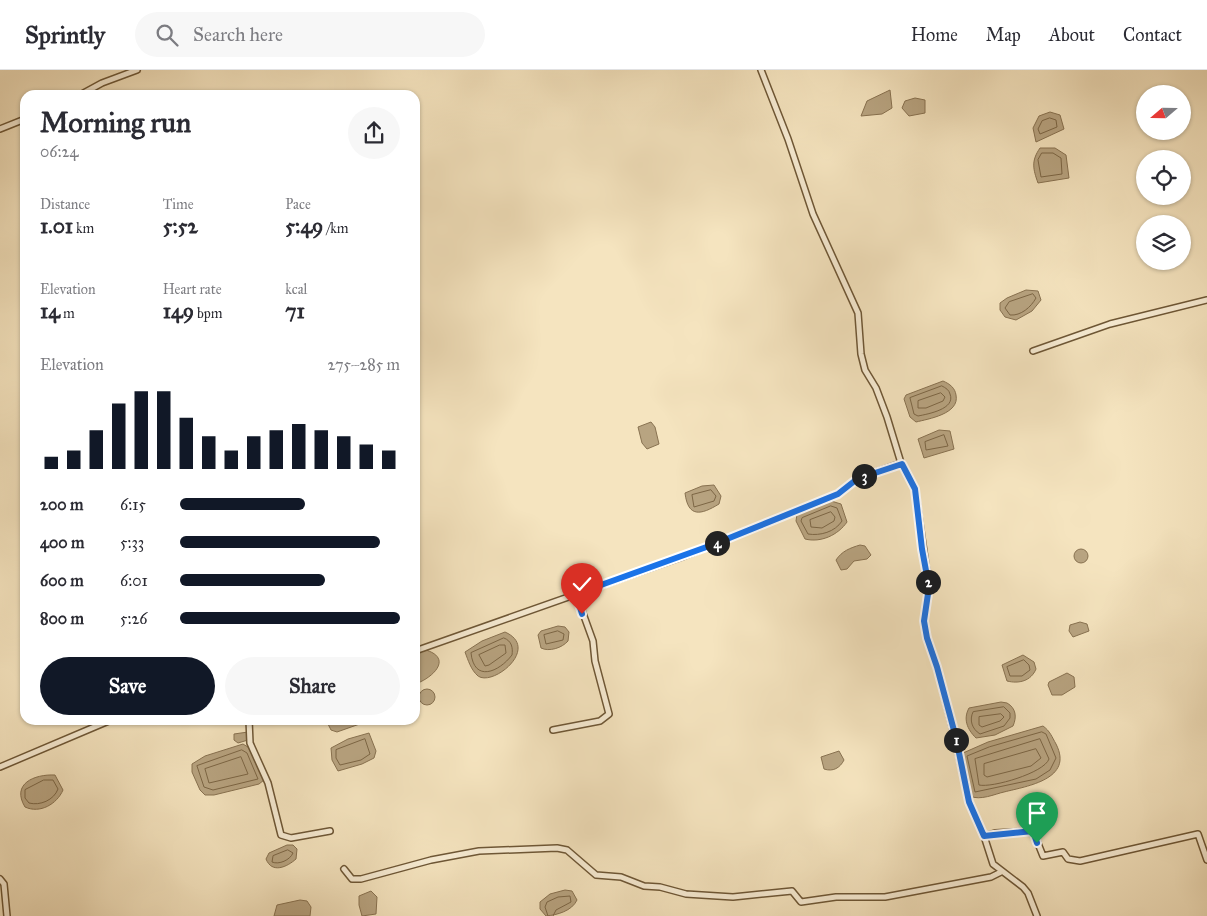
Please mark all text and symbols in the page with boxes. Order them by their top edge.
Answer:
search box [135,12,485,57]
text: Sprintly [25,20,105,50]
icon: search [153,21,181,49]
text: Search here [193,23,283,46]
text: Home [911,24,958,46]
text: Map [986,24,1021,46]
text: About [1049,24,1095,46]
text: Contact [1123,24,1182,46]
north arrow [1136,85,1191,140]
map controls [1136,85,1191,270]
text: Morning run [40,105,191,140]
button: share [348,107,400,159]
text: 06:24 [40,142,78,161]
button: locate [1136,150,1191,205]
text: Distance [40,196,90,213]
text: Time [163,196,194,213]
text: Pace [285,196,311,213]
text: 1.01 [40,213,73,239]
text: 5:52 [163,213,198,239]
text: 5:49 [285,213,323,239]
button: layers [1136,215,1191,270]
text: km [73,220,94,237]
text: /km [323,220,348,237]
text: Elevation [40,281,96,298]
text: Heart rate [163,281,222,298]
text: kcal [285,281,307,298]
text: 14 [40,298,60,324]
text: 149 [163,298,194,324]
text: 71 [285,298,305,324]
text: m [60,305,75,322]
text: bpm [194,305,222,322]
text: Elevation [40,355,104,374]
text: 275–285 m [327,355,400,374]
pin: 3 [852,464,876,488]
text: 3 [862,468,867,485]
text: 200 m [40,495,83,514]
text: 6:15 [120,495,146,514]
pin: 4 [704,530,730,556]
text: 400 m [40,533,84,552]
text: 5:33 [120,533,144,552]
text: 4 [714,535,721,552]
pin [561,563,603,614]
icon: check [568,570,596,598]
pin: 2 [916,570,940,594]
text: 600 m [40,571,84,590]
text: 6:01 [120,571,148,590]
text: 2 [925,574,932,591]
text: 800 m [40,609,84,628]
text: 5:26 [120,609,148,628]
button: Save [40,657,215,715]
button: Share [225,657,400,715]
pin: 1 [944,728,968,752]
text: 1 [954,732,959,749]
pin [1016,792,1058,843]
icon: arrive [1023,799,1051,827]

